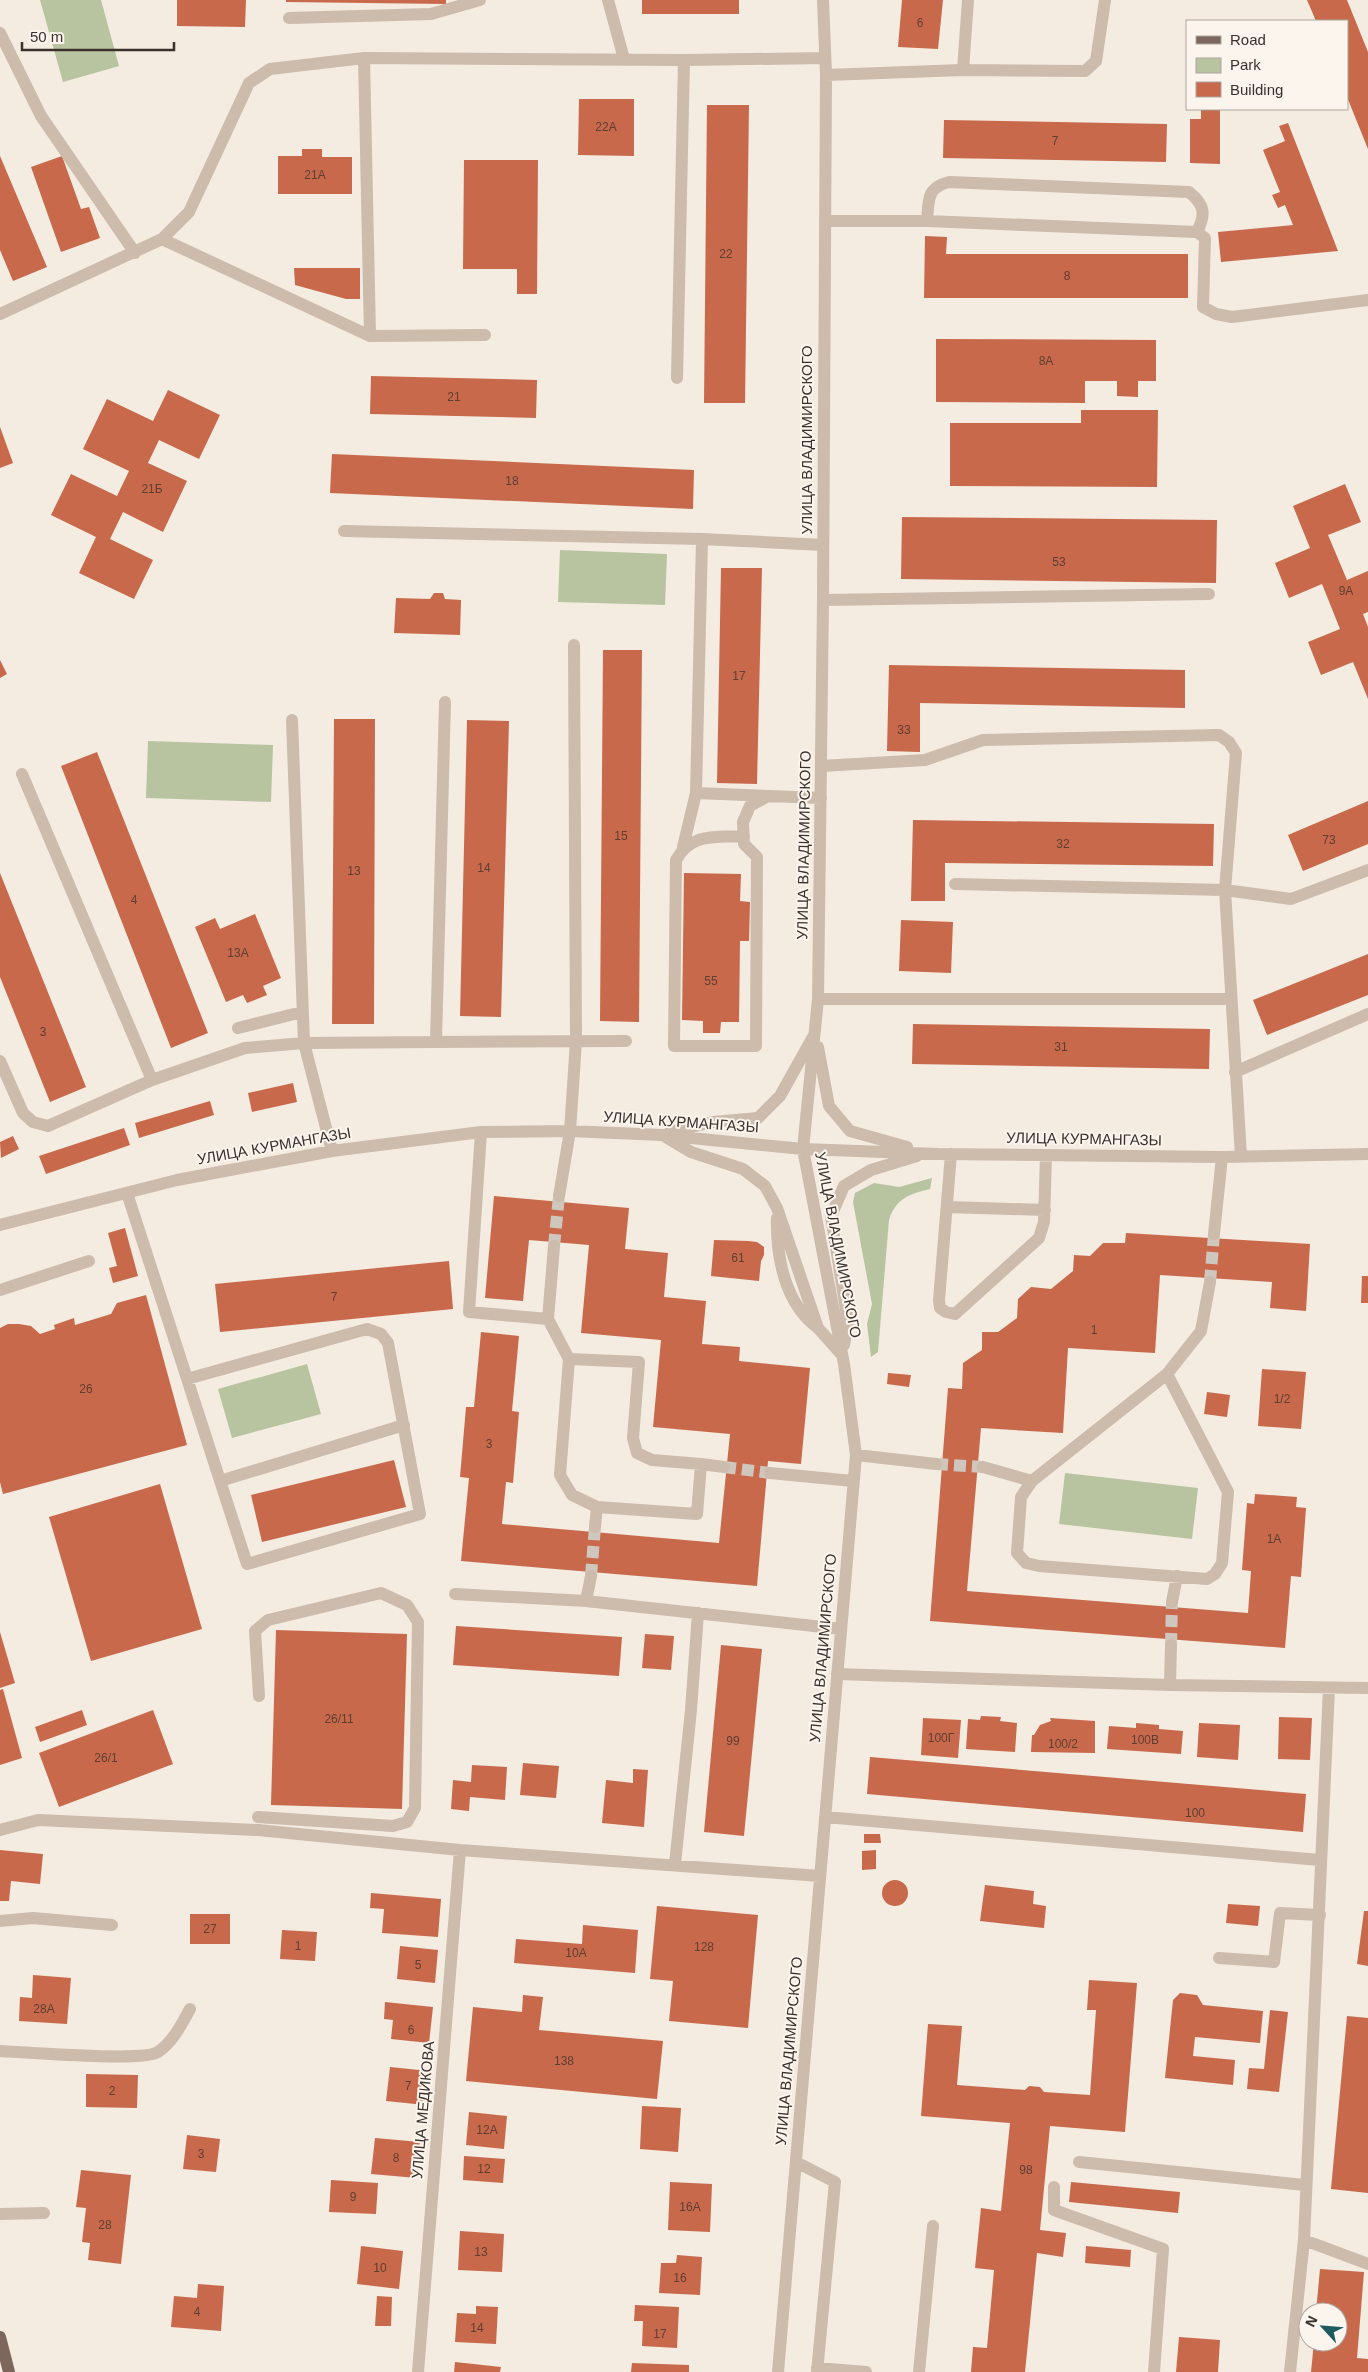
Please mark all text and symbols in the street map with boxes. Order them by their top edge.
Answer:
house number: 6 [917,16,924,30]
scale bar [22,20,175,52]
legend [1186,20,1348,110]
text: 50 m [30,28,63,45]
text: Road [1230,31,1266,48]
text: Park [1230,56,1261,73]
text: Building [1230,81,1283,98]
house number: 22А [595,120,617,134]
house number: 7 [1052,134,1059,148]
house number: 21А [304,168,326,182]
house number: 22 [719,247,733,261]
house number: 8 [1064,269,1071,283]
street label: УЛИЦА ВЛАДИМИРСКОГО [798,345,815,535]
house number: 8А [1039,354,1053,368]
house number: 21 [447,390,461,404]
house number: 18 [505,474,519,488]
house number: 21Б [141,482,163,496]
house number: 53 [1052,555,1066,569]
house number: 9А [1339,584,1353,598]
house number: 17 [732,669,746,683]
house number: 33 [897,723,911,737]
street label: УЛИЦА ВЛАДИМИРСКОГО [793,750,814,940]
house number: 15 [614,829,628,843]
house number: 73 [1322,833,1336,847]
house number: 32 [1056,837,1070,851]
house number: 14 [477,861,491,875]
house number: 13 [347,864,361,878]
house number: 4 [131,893,138,907]
house number: 13А [227,946,249,960]
house number: 55 [704,974,718,988]
house number: 3 [40,1025,47,1039]
house number: 31 [1054,1040,1068,1054]
street label: УЛИЦА КУРМАНГАЗЫ [603,1108,759,1135]
street label: УЛИЦА КУРМАНГАЗЫ [196,1124,352,1167]
street label: УЛИЦА КУРМАНГАЗЫ [1006,1129,1162,1148]
street label: УЛИЦА ВЛАДИМИРСКОГО [812,1150,865,1339]
house number: 61 [731,1251,745,1265]
house number: 7 [331,1290,338,1304]
house number: 1 [1091,1323,1098,1337]
house number: 26 [79,1382,93,1396]
house number: 1/2 [1274,1392,1291,1406]
house number: 3 [486,1437,493,1451]
house number: 1А [1267,1532,1281,1546]
street label: УЛИЦА ВЛАДИМИРСКОГО [806,1553,839,1743]
house number: 26/11 [324,1712,354,1726]
house number: 100Г [928,1731,955,1745]
house number: 100В [1131,1733,1159,1747]
house number: 99 [726,1734,740,1748]
house number: 100/2 [1048,1737,1078,1751]
house number: 26/1 [94,1751,118,1765]
house number: 100 [1185,1806,1205,1820]
house number: 27 [203,1922,217,1936]
house number: 1 [295,1939,302,1953]
house number: 128 [694,1940,714,1954]
house number: 10А [565,1946,587,1960]
street label: УЛИЦА ВЛАДИМИРСКОГО [772,1956,805,2146]
house number: 5 [415,1958,422,1972]
house number: 28А [33,2002,55,2016]
house number: 6 [408,2023,415,2037]
street label: УЛИЦА МЕДИКОВА [408,2040,437,2179]
house number: 138 [554,2054,574,2068]
house number: 7 [405,2079,412,2093]
house number: 2 [109,2084,116,2098]
house number: 12А [476,2123,498,2137]
house number: 3 [198,2147,205,2161]
house number: 8 [393,2151,400,2165]
house number: 12 [477,2162,491,2176]
house number: 98 [1019,2163,1033,2177]
house number: 9 [350,2190,357,2204]
house number: 16А [679,2200,701,2214]
house number: 28 [98,2218,112,2232]
house number: 13 [474,2245,488,2259]
house number: 10 [373,2261,387,2275]
house number: 16 [673,2271,687,2285]
north arrow [1298,2302,1348,2352]
house number: 4 [194,2305,201,2319]
text: N [1302,2313,1321,2329]
house number: 14 [470,2321,484,2335]
house number: 17 [653,2327,667,2341]

